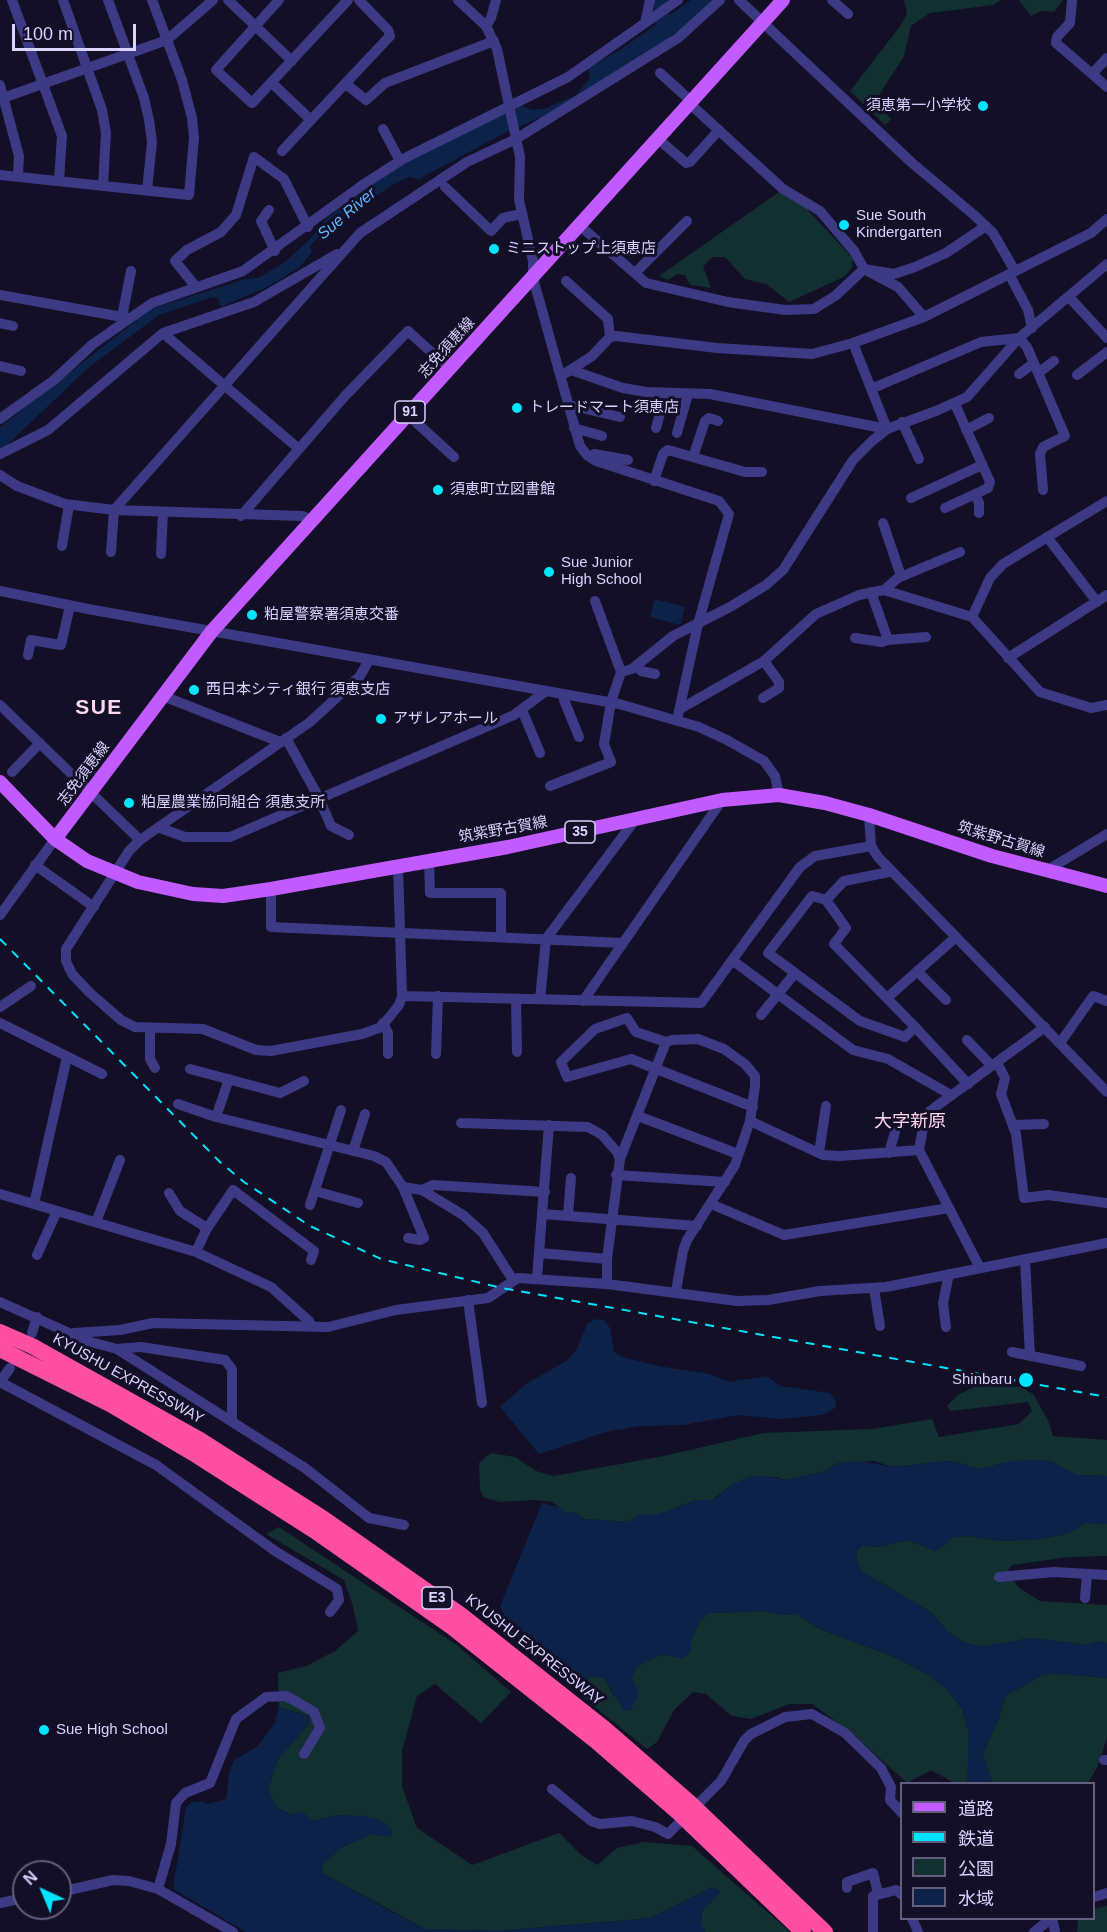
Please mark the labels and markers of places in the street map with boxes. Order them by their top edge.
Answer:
place label: 須恵第一小学校 [866,97,971,115]
marker: 須恵第一小学校 [976,99,990,113]
place label: Sue South Kindergarten [856,207,942,242]
marker: Sue South Kindergarten [837,218,851,232]
place label: ミニストップ上須恵店 [506,240,656,258]
marker: ミニストップ上須恵店 [487,242,501,256]
place label: トレードマート須恵店 [529,399,679,417]
marker: トレードマート須恵店 [510,401,524,415]
place label: 須恵町立図書館 [450,481,555,499]
marker: 須恵町立図書館 [431,483,445,497]
place label: Sue Junior High School [561,554,642,589]
marker: Sue Junior High School [542,565,556,579]
place label: 粕屋警察署須恵交番 [264,606,399,624]
marker: 粕屋警察署須恵交番 [245,608,259,622]
place label: 西日本シティ銀行 須恵支店 [206,681,390,699]
marker: 西日本シティ銀行 須恵支店 [187,683,201,697]
place label: アザレアホール [393,710,498,728]
marker: アザレアホール [374,712,388,726]
place label: 粕屋農業協同組合 須恵支所 [141,794,325,812]
marker: 粕屋農業協同組合 須恵支所 [122,796,136,810]
place label: Shinbaru [952,1371,1012,1389]
marker: Shinbaru [1017,1371,1035,1389]
place label: Sue High School [56,1721,168,1739]
marker: Sue High School [37,1723,51,1737]

